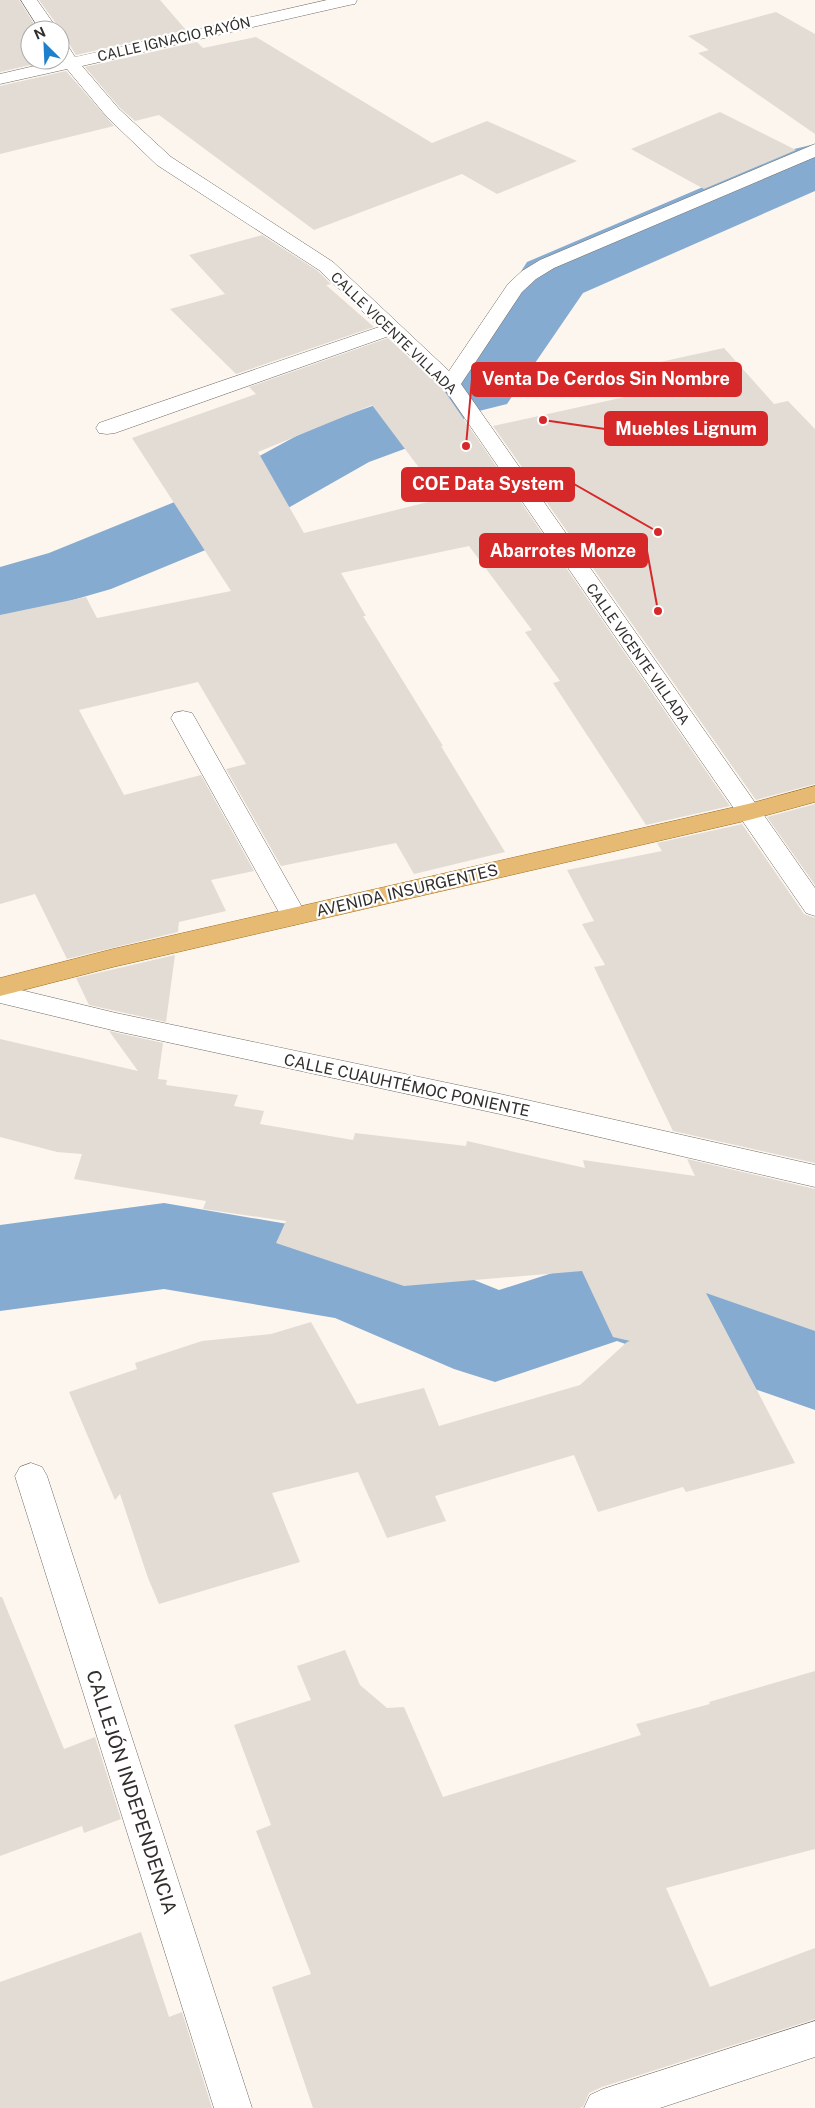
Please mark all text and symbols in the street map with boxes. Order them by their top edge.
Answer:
street label: CALLE IGNACIO RAYÓN [95,12,252,64]
north arrow [20,20,70,70]
text: N [31,24,48,43]
street label: CALLE VICENTE VILLADA [328,269,460,397]
callout: Venta De Cerdos Sin Nombre [472,363,741,396]
text: Venta De Cerdos Sin Nombre [482,368,730,389]
callout: Muebles Lignum [605,412,767,445]
text: Muebles Lignum [615,418,757,439]
callout: COE Data System [402,468,574,501]
text: COE Data System [412,473,564,494]
callout: Abarrotes Monze [480,534,647,567]
text: Abarrotes Monze [490,540,636,561]
street label: CALLE VICENTE VILLADA [583,580,693,728]
street label: AVENIDA INSURGENTES [314,860,500,921]
street label: CALLE CUAUHTÉMOC PONIENTE [282,1049,532,1121]
street label: CALLEJÓN INDEPENDENCIA [82,1667,182,1917]

